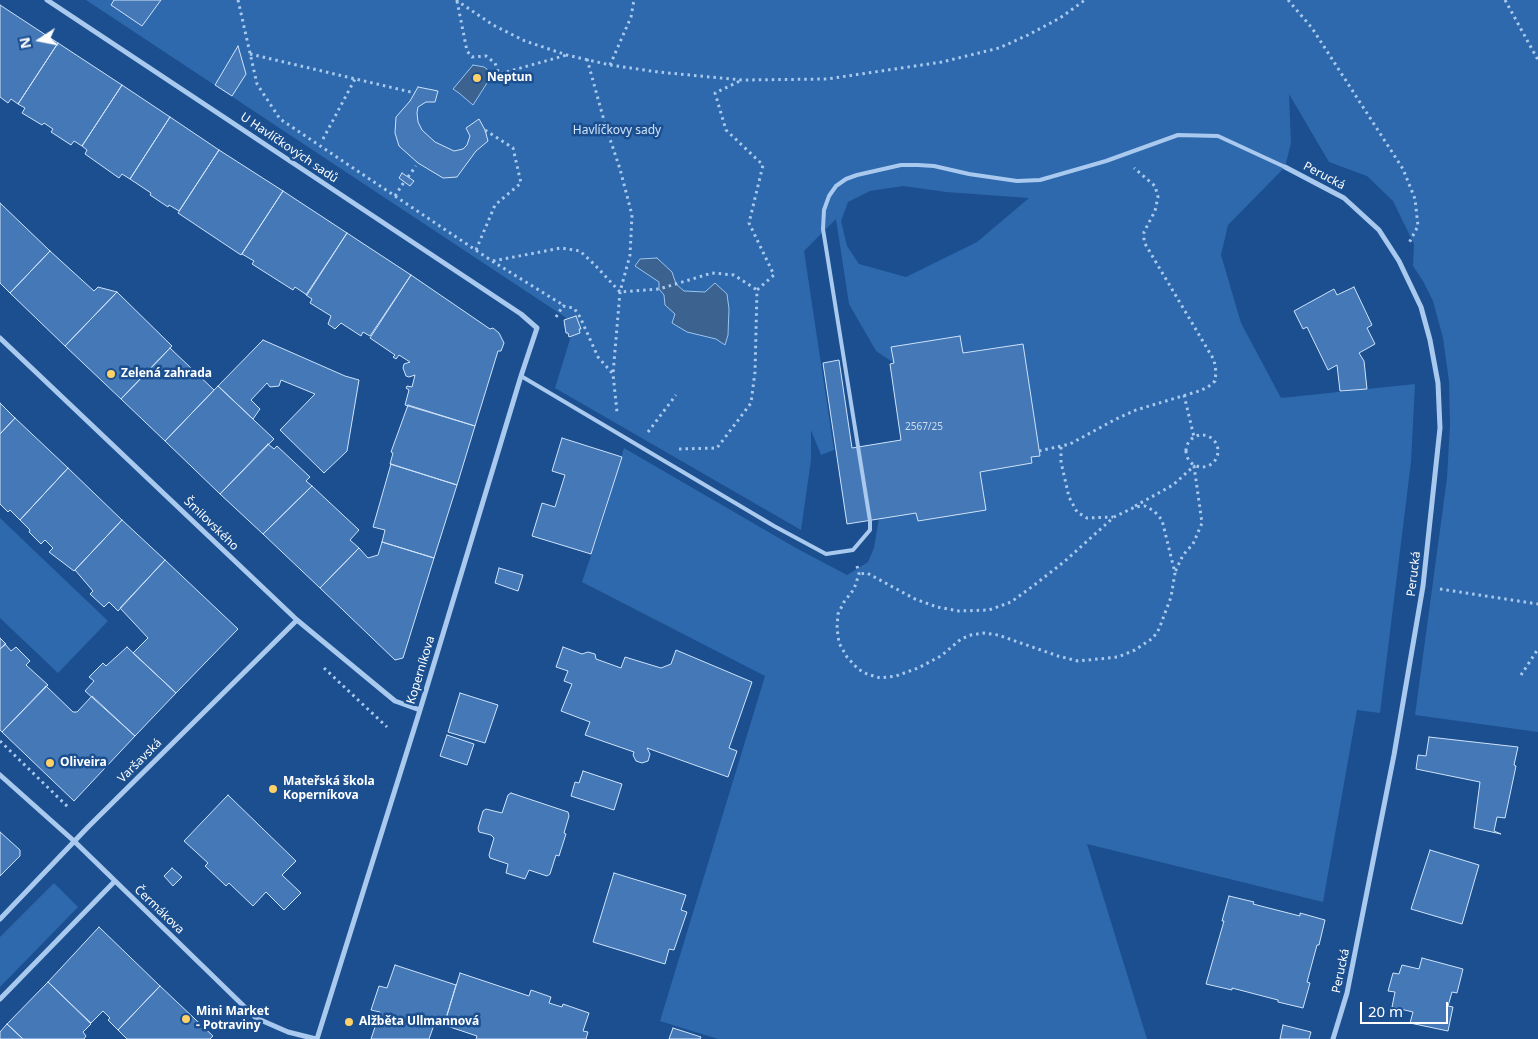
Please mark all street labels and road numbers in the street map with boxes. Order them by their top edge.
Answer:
street label: U Havlíčkových sadů [237,110,341,186]
street label: Perucká [1301,159,1347,193]
street label: Šmilovského [181,494,241,554]
street label: Perucká [1404,551,1424,597]
street label: Koperníkova [404,634,438,706]
street label: Varšavská [115,736,165,786]
street label: Čermákova [131,883,187,937]
street label: Perucká [1329,947,1353,995]

